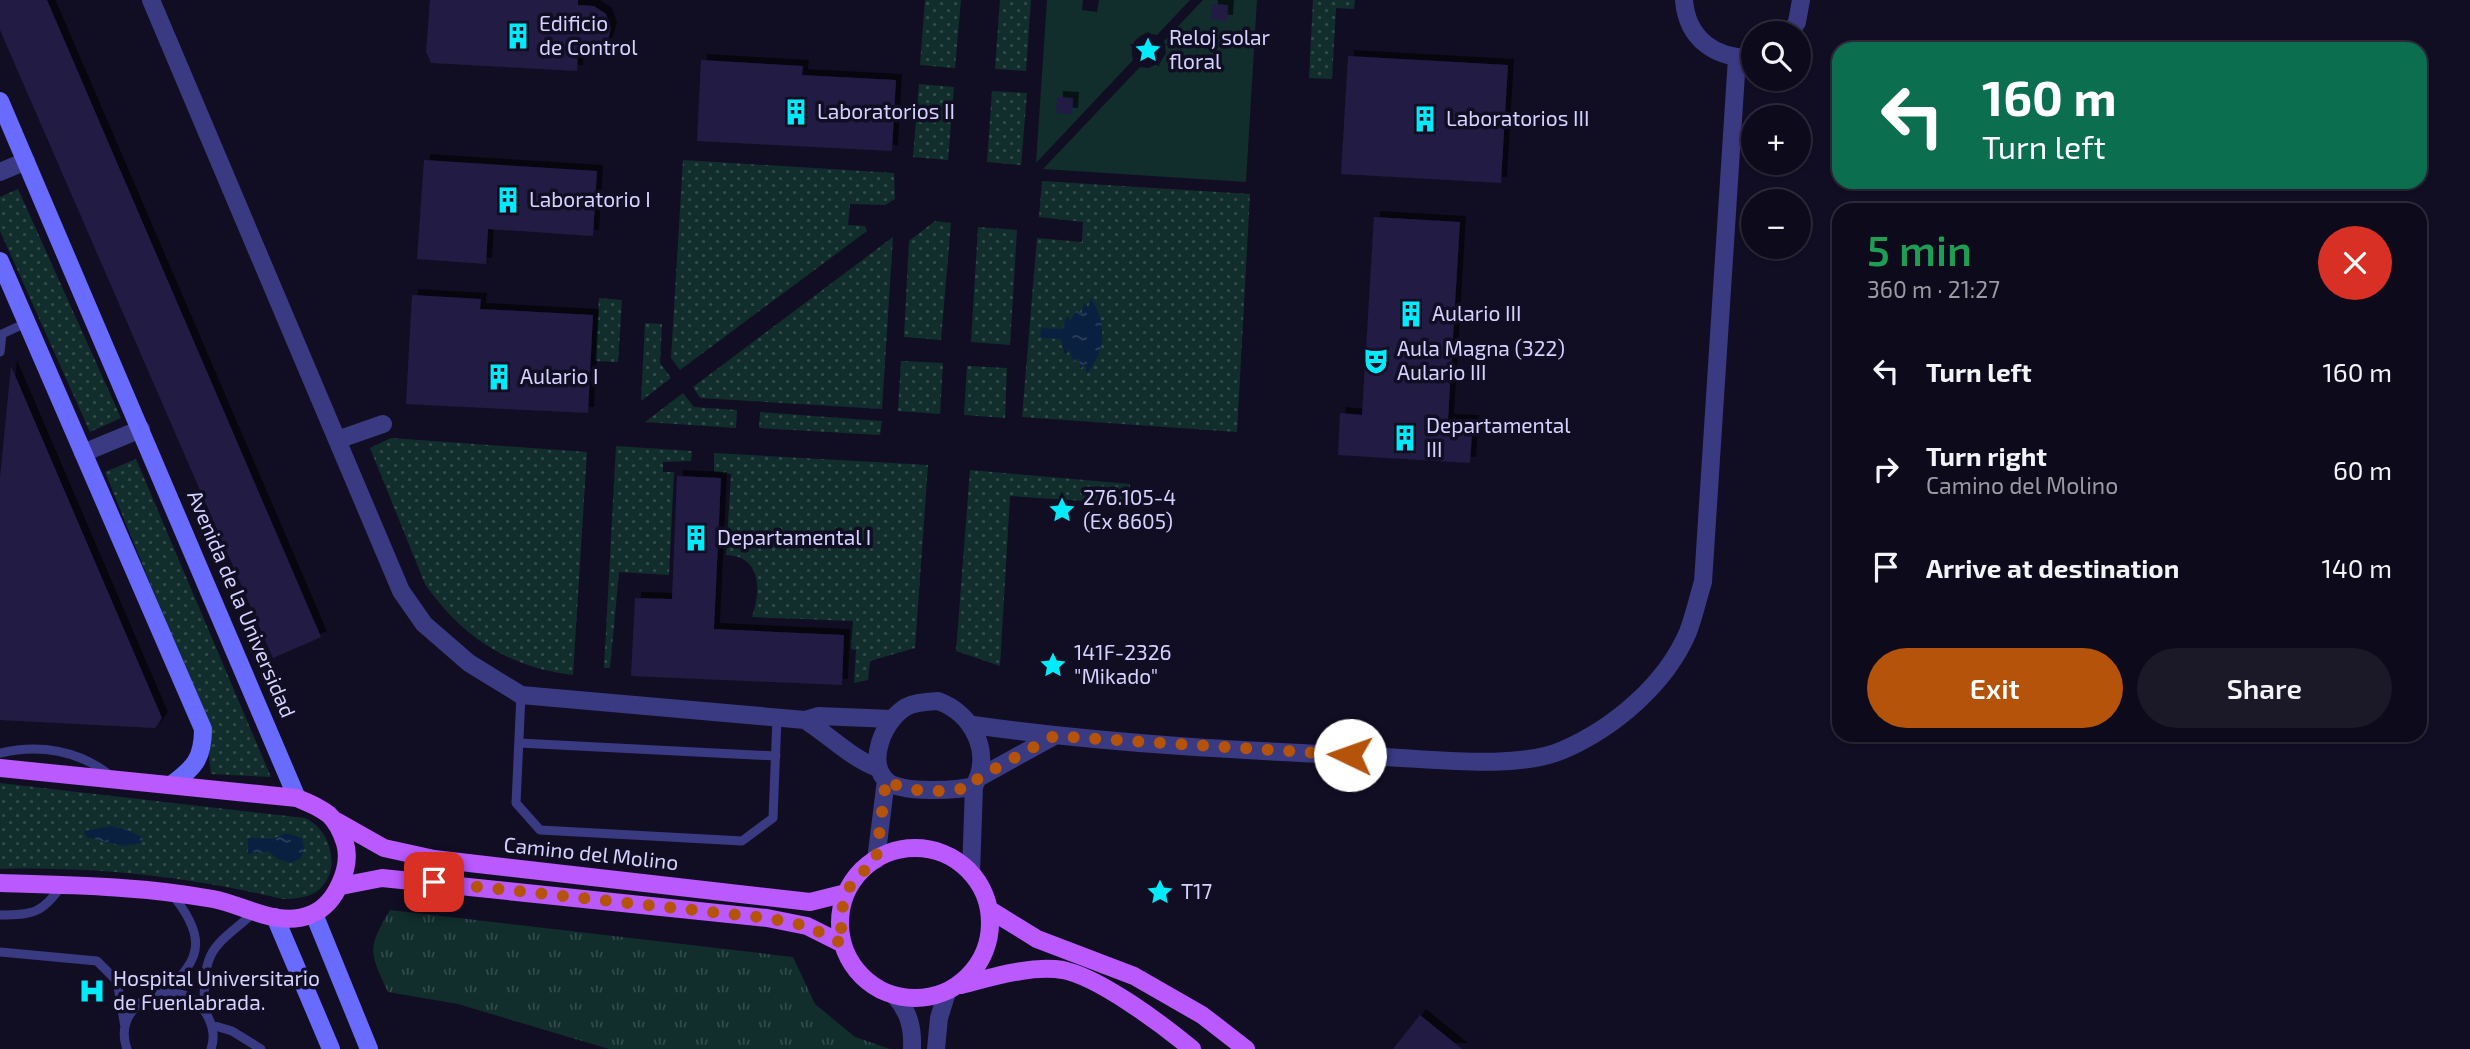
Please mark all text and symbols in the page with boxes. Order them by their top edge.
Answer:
place label: Edificio de Control [539,10,638,59]
building icon: Edificio de Control [503,21,533,51]
map controls [1741,21,1811,259]
button: search [1741,21,1811,91]
place label: Reloj solar floral [1169,24,1271,73]
place icon: Reloj solar floral [1133,35,1163,65]
text: 160 m [1982,67,2117,126]
icon: left [1867,70,1958,161]
building icon: Laboratorios II [781,97,811,127]
place label: Laboratorios II [817,98,955,123]
building icon: Laboratorios III [1410,104,1440,134]
place label: Laboratorios III [1446,105,1590,130]
button: + [1741,105,1811,175]
text: Turn left [1982,127,2106,165]
building icon: Laboratorio I [493,185,523,215]
place label: Laboratorio I [529,186,651,211]
button: − [1741,189,1811,259]
text: 5 min [1867,224,1972,274]
button: close [2318,226,2392,300]
text: 360 m · 21:27 [1867,275,2000,303]
building icon: Aulario III [1396,299,1426,329]
place label: Aulario III [1432,300,1522,325]
place label: Aula Magna (322) Aulario III [1397,335,1565,384]
theatre icon: Aula Magna (322) Aulario III [1361,346,1391,376]
icon: left [1867,352,1905,390]
text: Turn left [1926,356,2032,387]
text: 160 m [2323,356,2392,387]
building icon: Aulario I [484,362,514,392]
place label: Aulario I [520,363,599,388]
place label: Departamental III [1426,412,1571,461]
building icon: Departamental III [1390,423,1420,453]
text: Turn right [1926,440,2047,471]
icon: right [1867,450,1905,488]
text: 60 m [2333,454,2392,485]
text: Camino del Molino [1926,471,2118,499]
place label: 276.105-4 (Ex 8605) [1083,484,1176,533]
street label: Avenida de la Universidad [183,486,302,721]
place icon: 276.105-4 (Ex 8605) [1047,495,1077,525]
building icon: Departamental I [681,523,711,553]
place label: Departamental I [717,524,871,549]
icon: arrive [1867,548,1905,586]
text: Arrive at destination [1926,552,2179,583]
text: 140 m [2321,552,2392,583]
place label: 141F-2326 "Mikado" [1074,639,1172,688]
button: Exit [1867,648,2123,728]
button: Share [2137,648,2392,728]
place icon: 141F-2326 "Mikado" [1038,650,1068,680]
position arrow [1313,718,1387,792]
street label: Camino del Molino [503,831,680,874]
pin [404,852,464,912]
icon: arrive [415,863,453,901]
place icon: T17 [1145,877,1175,907]
place label: T17 [1181,878,1213,903]
place label: Hospital Universitario de Fuenlabrada. [113,965,320,1014]
hospital icon: Hospital Universitario de Fuenlabrada. [77,976,107,1006]

